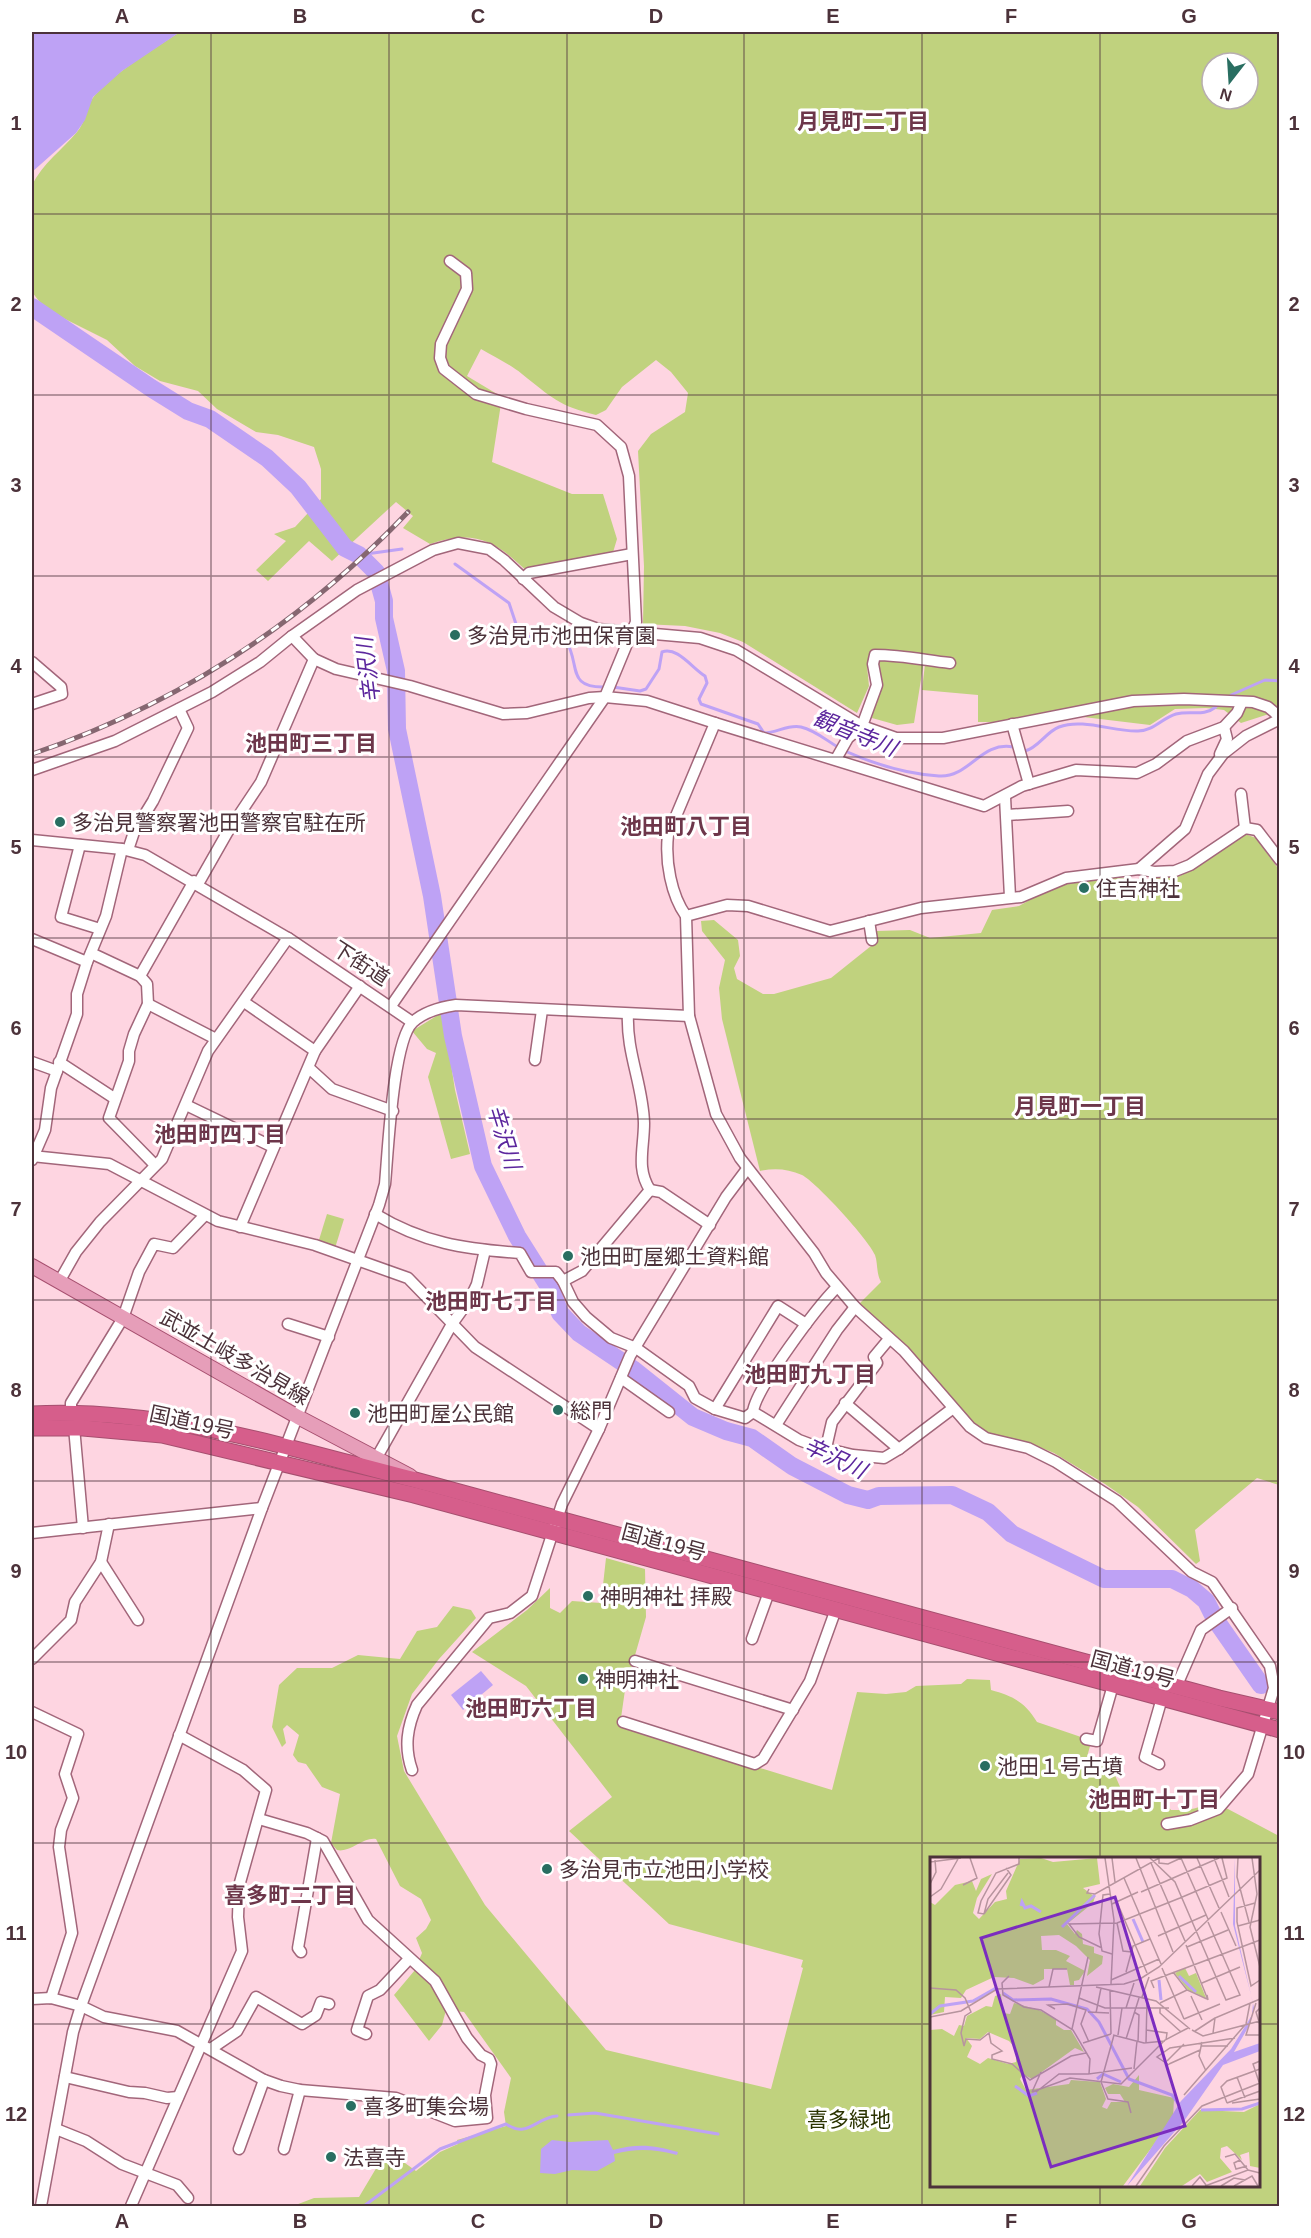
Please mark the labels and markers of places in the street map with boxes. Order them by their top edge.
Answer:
place label: 多治見市池田保育園 [467,624,656,647]
marker: 多治見市池田保育園 [448,628,462,642]
place label: 多治見警察署池田警察官駐在所 [72,811,366,834]
marker: 多治見警察署池田警察官駐在所 [53,815,67,829]
place label: 住吉神社 [1096,877,1180,900]
marker: 住吉神社 [1077,881,1091,895]
place label: 池田町屋郷土資料館 [580,1245,769,1268]
marker: 池田町屋郷土資料館 [561,1249,575,1263]
place label: 総門 [570,1399,612,1422]
place label: 池田町屋公民館 [367,1402,514,1425]
marker: 総門 [551,1403,565,1417]
marker: 池田町屋公民館 [348,1406,362,1420]
place label: 神明神社 拝殿 [600,1585,732,1608]
marker: 神明神社 拝殿 [581,1589,595,1603]
place label: 神明神社 [595,1668,679,1691]
marker: 神明神社 [576,1672,590,1686]
place label: 池田１号古墳 [997,1755,1123,1778]
marker: 池田１号古墳 [978,1759,992,1773]
place label: 多治見市立池田小学校 [559,1858,769,1881]
marker: 多治見市立池田小学校 [540,1862,554,1876]
place label: 喜多町集会場 [363,2095,489,2118]
marker: 喜多町集会場 [344,2099,358,2113]
place label: 法喜寺 [343,2146,406,2169]
marker: 法喜寺 [324,2150,338,2164]

